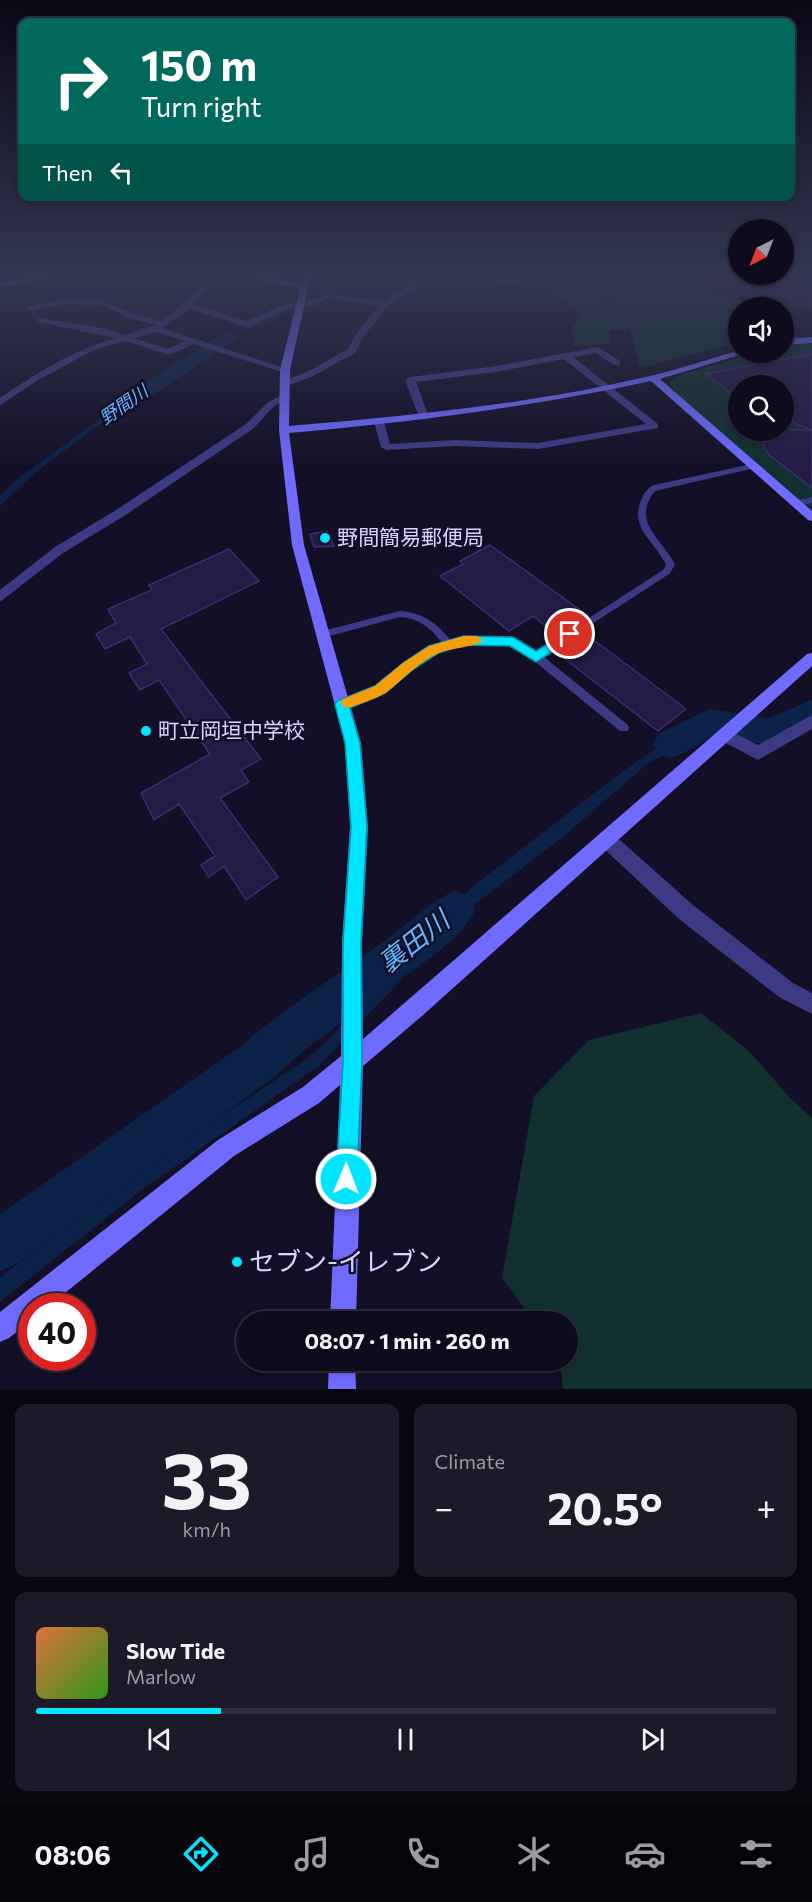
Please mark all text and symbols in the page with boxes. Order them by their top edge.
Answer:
text: 150 m [141,38,257,90]
icon: right [42,42,120,120]
text: Turn right [141,90,261,123]
icon: left [105,156,138,189]
text: Then [42,159,93,186]
north arrow [728,219,794,285]
map controls [728,219,794,441]
button: sound [728,297,794,363]
button: search [728,375,794,441]
water label: 野間川 [95,379,153,429]
place label: 野間簡易郵便局 [337,524,484,549]
marker: 野間簡易郵便局 [318,531,332,545]
pin [544,608,595,659]
icon: arrive [553,617,586,650]
place label: 町立岡垣中学校 [158,717,305,742]
marker: 町立岡垣中学校 [139,724,153,738]
water label: 裏田川 [371,901,458,979]
position arrow [314,1147,378,1211]
place label: セブン-イレブン [249,1245,442,1276]
marker: セブン-イレブン [230,1255,244,1269]
speed limit sign: 40 [18,1293,96,1371]
text: 08:07 · 1 min · 260 m [304,1327,510,1354]
text: 33 [162,1430,252,1525]
text: Climate [435,1449,505,1473]
text: 20.5° [547,1479,663,1534]
text: − [435,1486,453,1527]
text: + [757,1486,776,1527]
text: km/h [182,1517,231,1541]
text: Slow Tide [126,1637,225,1664]
text: Marlow [126,1664,196,1688]
icon: previous [143,1723,176,1756]
icon: pause [389,1723,422,1756]
icon: next [636,1723,669,1756]
icon: directions [180,1833,222,1875]
icon: music [291,1833,333,1875]
icon: phone [402,1833,444,1875]
icon: climate [513,1833,555,1875]
icon: car [624,1833,666,1875]
icon: filters [735,1833,777,1875]
text: 08:06 [35,1838,111,1871]

